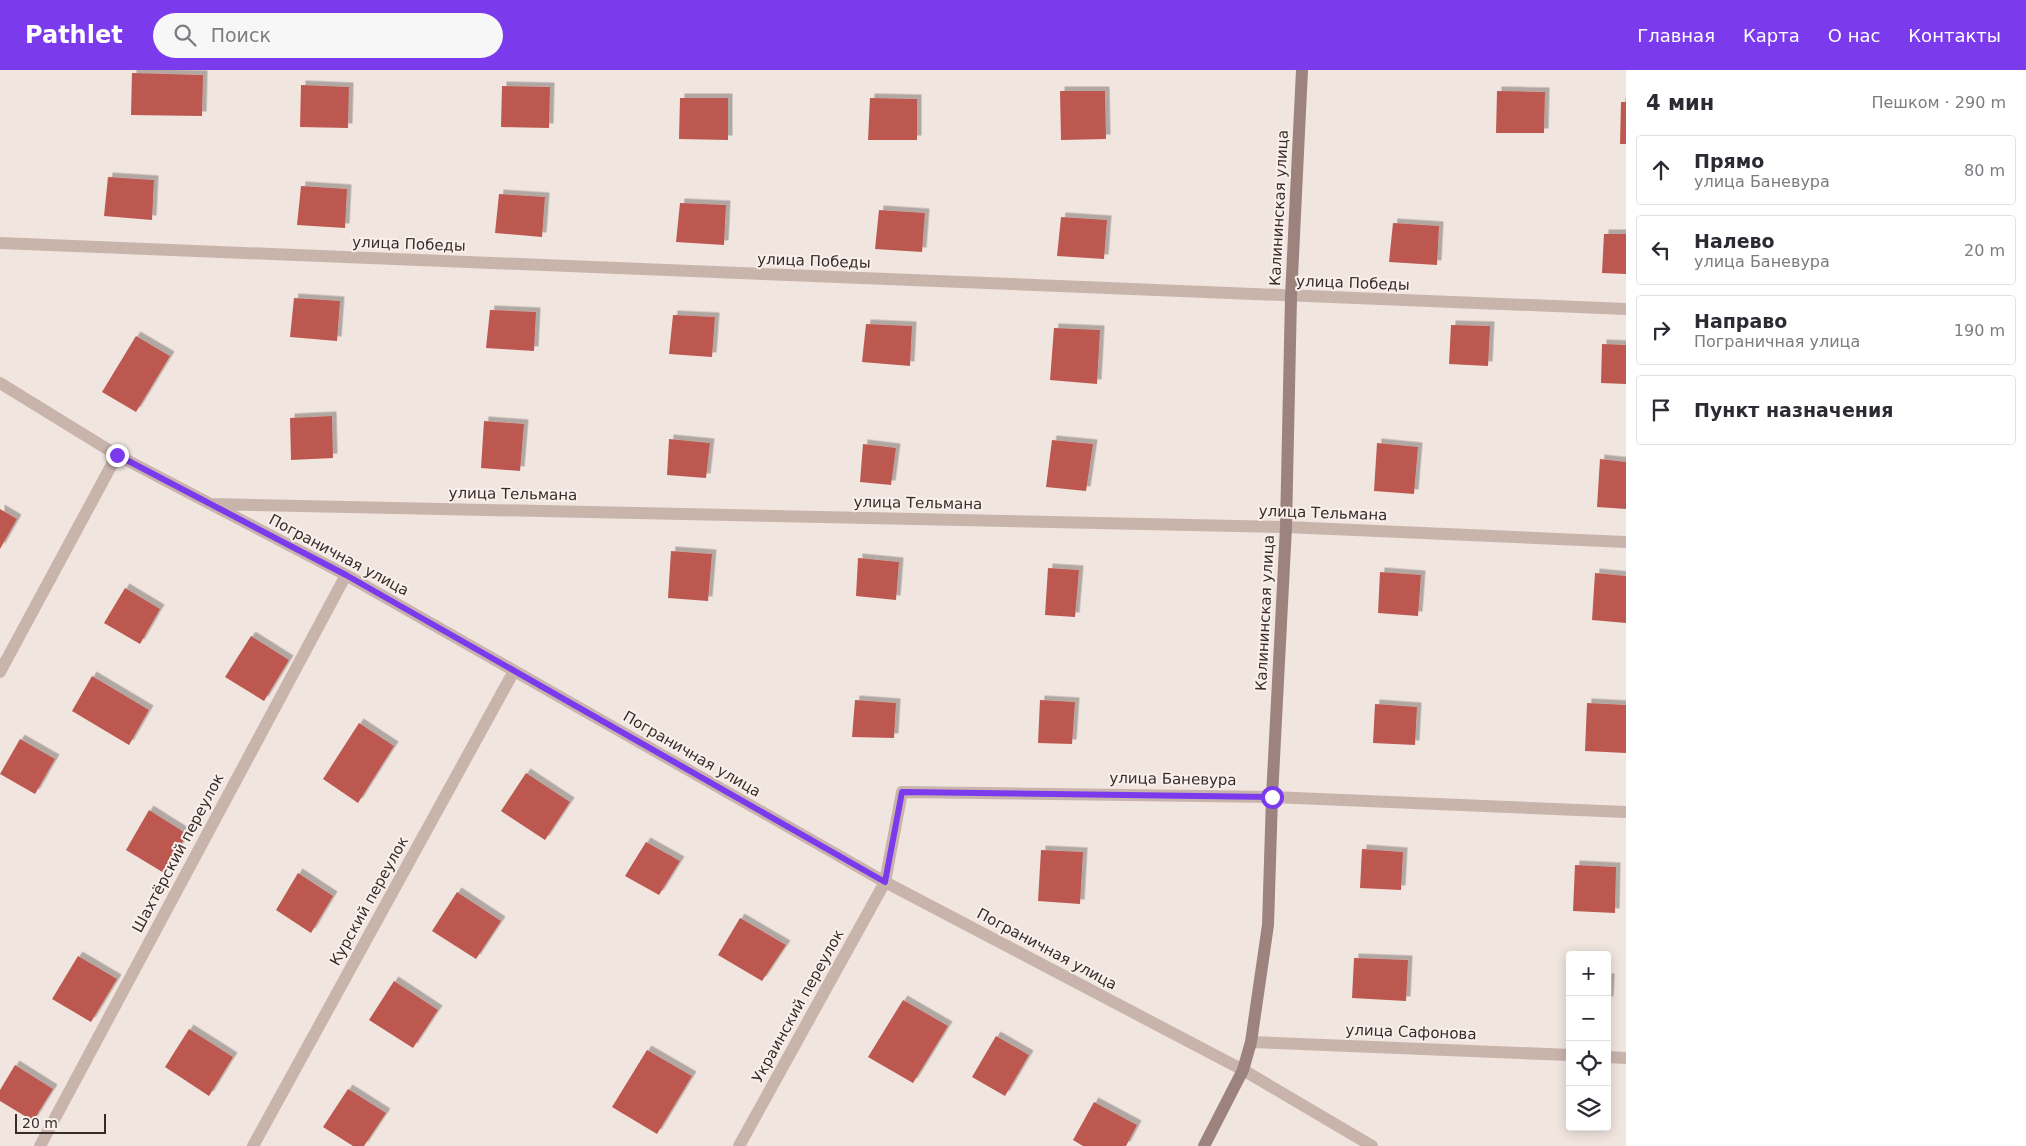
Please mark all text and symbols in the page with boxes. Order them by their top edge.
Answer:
search box [153,13,503,58]
text: Pathlet [25,21,123,49]
icon: search [171,21,199,49]
text: Поиск [211,24,271,46]
text: Главная [1637,25,1715,46]
text: Карта [1743,25,1800,46]
text: О нас [1828,25,1880,46]
text: Контакты [1908,25,2001,46]
text: 4 мин [1646,91,1714,115]
text: Пешком · 290 m [1871,93,2006,112]
street label: Калининская улица [1266,129,1292,287]
text: Прямо [1694,150,1764,172]
icon: ahead [1647,156,1675,184]
text: 80 m [1964,161,2005,180]
text: улица Баневура [1694,172,1830,191]
text: Налево [1694,230,1775,252]
street label: улица Победы [352,233,466,255]
icon: left [1647,236,1675,264]
text: 20 m [1964,241,2005,260]
street label: улица Победы [757,250,871,272]
text: улица Баневура [1694,252,1830,271]
street label: улица Победы [1296,272,1410,294]
text: Направо [1694,310,1787,332]
icon: right [1647,316,1675,344]
text: 190 m [1954,321,2005,340]
text: Пограничная улица [1694,332,1860,351]
icon: arrive [1647,396,1675,424]
text: Пункт назначения [1694,399,1893,421]
route end [106,444,129,467]
street label: улица Тельмана [448,484,578,504]
street label: улица Тельмана [853,493,983,513]
street label: улица Тельмана [1258,502,1388,524]
street label: Пограничная улица [266,510,412,600]
street label: Калининская улица [1252,534,1278,692]
street label: Пограничная улица [620,707,764,801]
street label: улица Баневура [1109,769,1237,789]
street label: Шахтёрский переулок [128,770,228,936]
route start [1261,786,1284,809]
street label: Курский переулок [326,833,412,969]
street label: Пограничная улица [974,904,1120,994]
street label: Украинский переулок [748,926,848,1086]
map controls [1566,951,1611,1131]
button: + [1566,951,1611,996]
button: − [1566,996,1611,1041]
street label: улица Сафонова [1345,1021,1477,1043]
button: locate [1566,1041,1611,1086]
button: layers [1566,1086,1611,1131]
scale bar [15,1111,106,1134]
text: 20 m [22,1115,58,1131]

